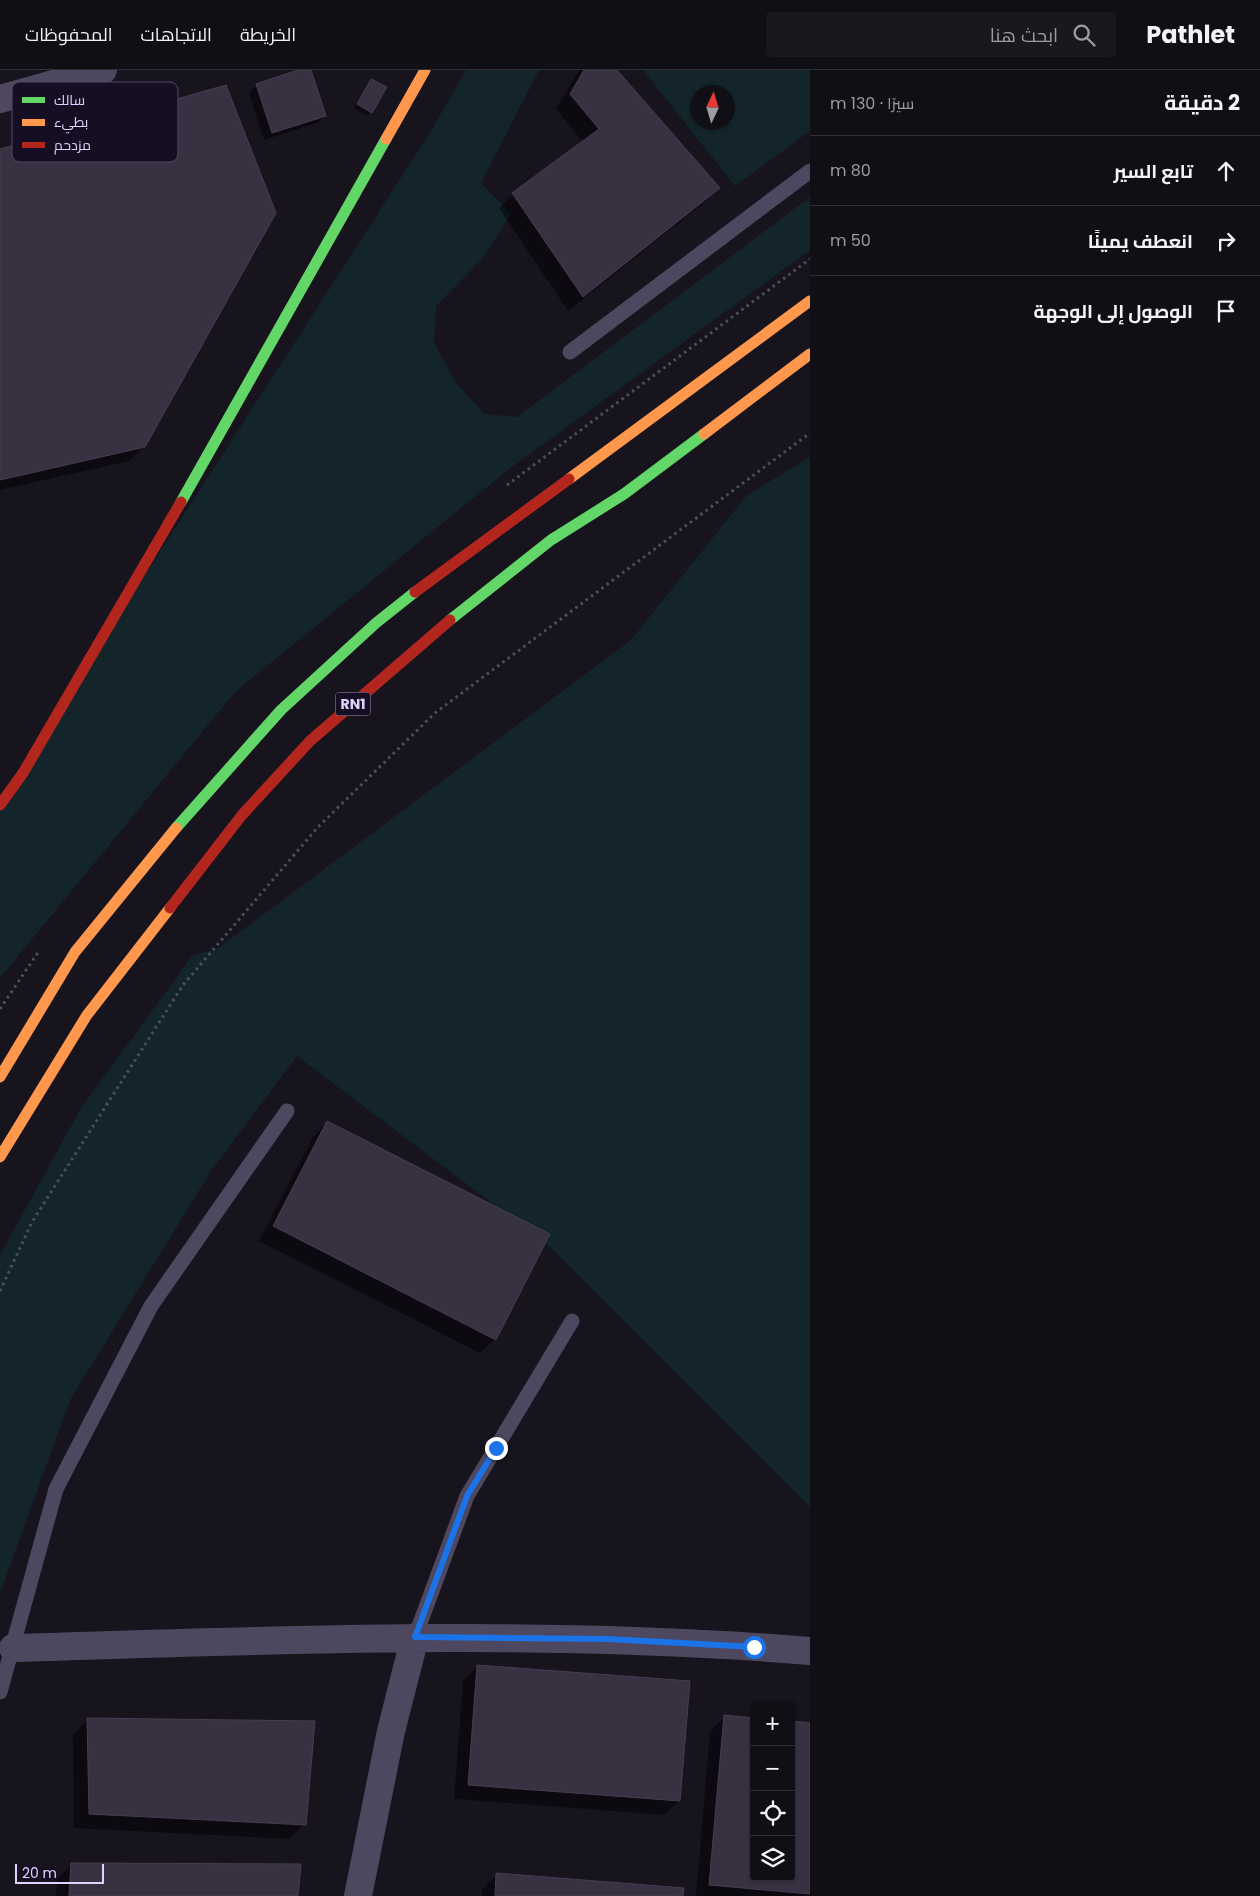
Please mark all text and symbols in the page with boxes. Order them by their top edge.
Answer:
search box [766,12,1116,57]
text: Pathlet [1146,18,1235,51]
icon: search [1070,21,1098,49]
text: المحفوظات [25,22,113,47]
text: الاتجاهات [141,22,212,47]
text: الخريطة [240,22,296,47]
text: ابحث هنا [990,22,1058,49]
legend [12,82,178,162]
north arrow [690,85,735,130]
text: 2 دقيقة [1164,88,1240,117]
text: سالك [54,90,85,110]
text: سيرًا · 130 m [830,92,914,115]
text: بطيء [54,112,88,134]
text: مزدحم [54,135,91,155]
icon: ahead [1212,157,1240,185]
text: تابع السير [1113,158,1193,185]
text: 80 m [830,159,871,182]
icon: right [1212,227,1240,255]
text: انعطف يمينًا [1088,228,1193,255]
text: 50 m [830,229,871,252]
icon: arrive [1212,297,1240,325]
text: الوصول إلى الوجهة [1034,298,1193,325]
road number: RN1 [336,692,370,716]
route end [485,1437,508,1460]
route start [743,1636,766,1659]
map controls [750,1701,795,1881]
button: + [750,1701,795,1746]
button: − [750,1746,795,1791]
button: locate [750,1791,795,1836]
button: layers [750,1836,795,1881]
scale bar [15,1861,104,1884]
text: 20 m [22,1863,57,1883]

